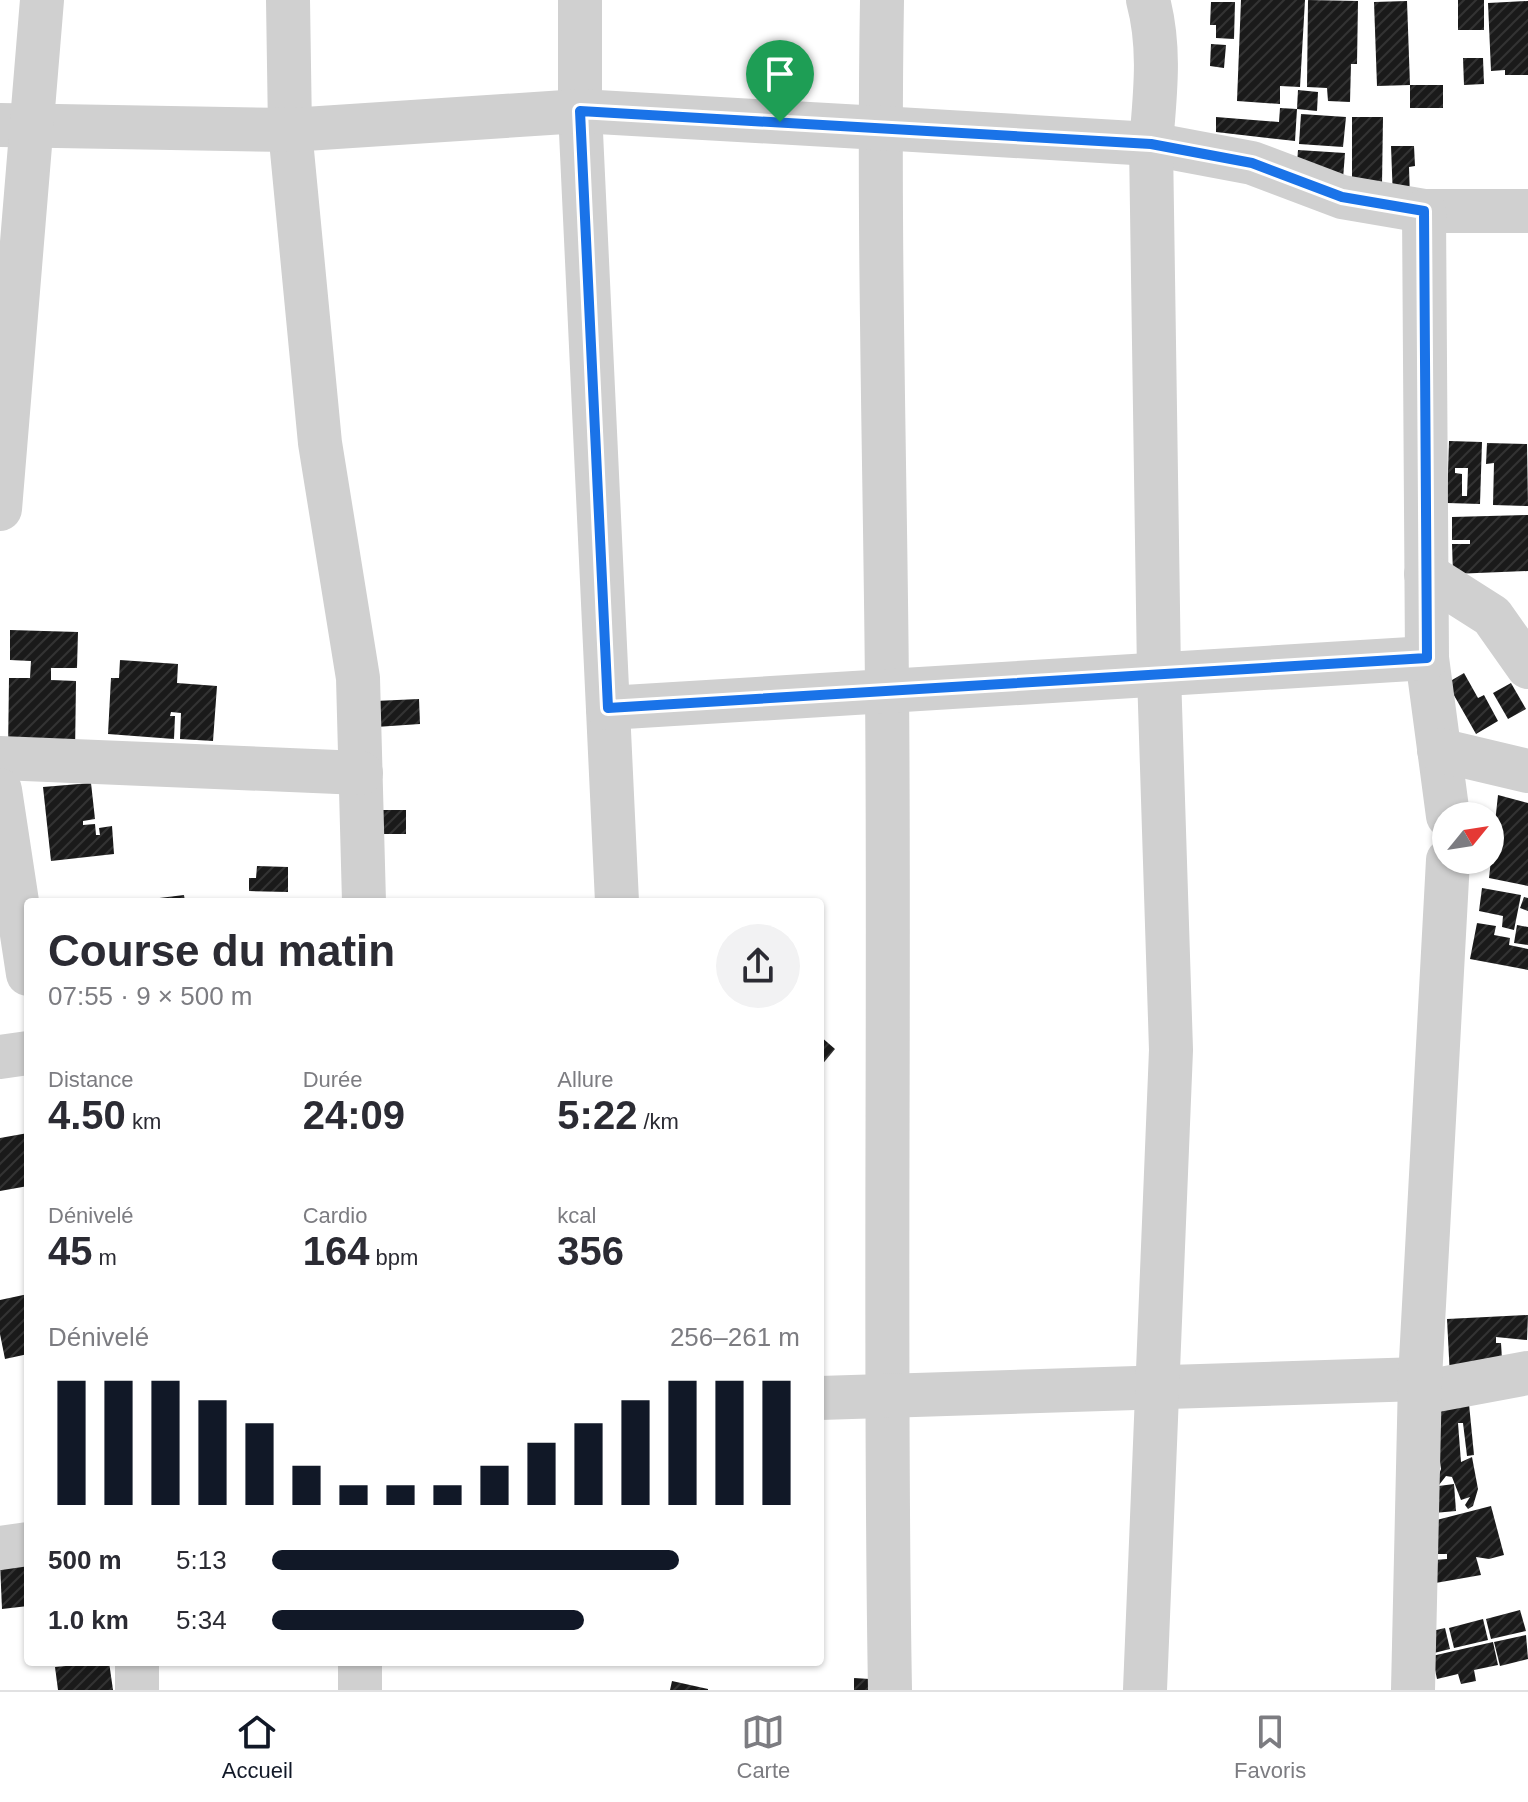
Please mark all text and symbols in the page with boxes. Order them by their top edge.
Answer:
pin [746,40,814,122]
icon: arrive [758,52,802,96]
north arrow [1432,802,1504,874]
map controls [1432,802,1504,874]
button: share [716,924,800,1008]
text: Course du matin [48,926,395,975]
text: 07:55 · 9 × 500 m [48,981,253,1011]
text: Distance [48,1067,134,1092]
text: Durée [303,1067,363,1092]
text: Allure [557,1067,614,1092]
text: 4.50 [48,1093,126,1137]
text: 24:09 [303,1093,405,1137]
text: 5:22 [557,1093,637,1137]
text: km [126,1109,161,1134]
text: /km [637,1109,679,1134]
text: Dénivelé [48,1203,134,1228]
text: Cardio [303,1203,367,1228]
text: kcal [557,1203,596,1228]
text: 45 [48,1229,93,1273]
text: 164 [303,1229,369,1273]
text: 356 [557,1229,624,1273]
text: m [93,1245,117,1270]
text: bpm [369,1245,418,1270]
text: Dénivelé [48,1322,149,1352]
text: 256–261 m [670,1322,800,1352]
text: 500 m [48,1545,122,1575]
text: 5:13 [176,1545,227,1575]
text: 1.0 km [48,1605,129,1635]
text: 5:34 [176,1605,227,1635]
tab: Accueil [222,1710,293,1784]
tab: Carte [737,1710,790,1784]
tab: Favoris [1234,1710,1306,1784]

